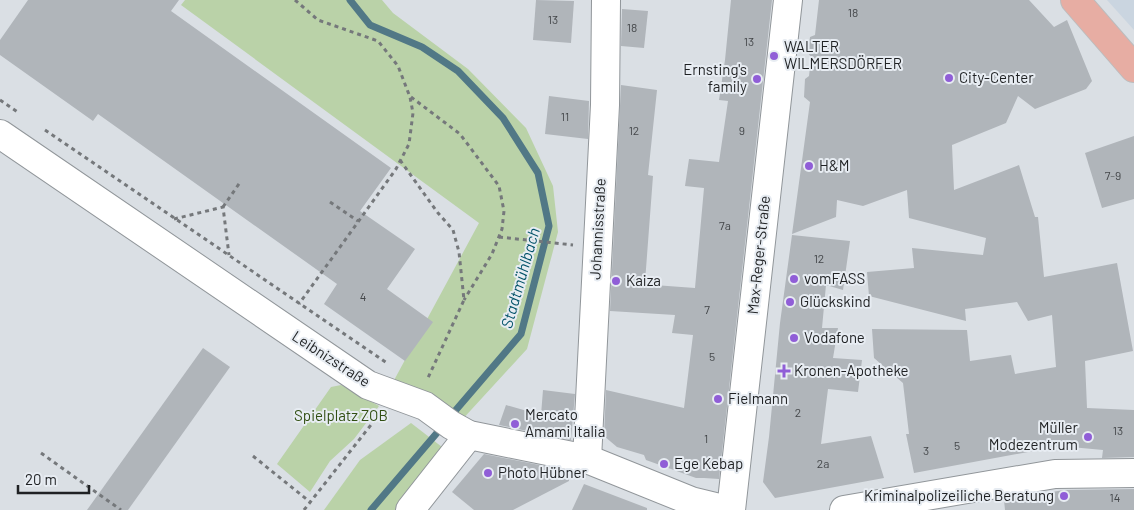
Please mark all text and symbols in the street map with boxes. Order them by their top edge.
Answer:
house number: 18 [848,5,858,19]
house number: 13 [548,12,558,26]
house number: 18 [627,20,637,34]
house number: 13 [744,34,754,48]
place label: WALTER WILMERSDÖRFER [784,37,902,72]
marker: WALTER WILMERSDÖRFER [768,50,780,62]
place label: Ernsting's family [683,60,747,95]
place label: City-Center [959,68,1034,86]
marker: City-Center [943,72,955,84]
marker: Ernsting's family [751,73,763,85]
house number: 11 [561,109,569,123]
house number: 12 [629,123,639,137]
house number: 9 [739,123,745,137]
place label: H&M [819,156,849,174]
marker: H&M [803,160,815,172]
house number: 7-9 [1105,168,1121,182]
street label: Johannisstraße [585,178,609,280]
street label: Max-Reger-Straße [743,195,773,315]
house number: 7a [719,218,731,232]
water label: Stadtmühlbach [496,225,543,330]
house number: 12 [814,251,824,265]
place label: vomFASS [804,269,865,287]
place label: Kaiza [626,271,661,289]
marker: vomFASS [788,273,800,285]
marker: Kaiza [610,275,622,287]
house number: 4 [360,289,366,303]
place label: Glückskind [800,292,871,310]
marker: Glückskind [784,296,796,308]
house number: 7 [704,302,710,316]
street label: Leibnizstraße [289,326,374,390]
place label: Vodafone [804,328,865,346]
marker: Vodafone [788,332,800,344]
house number: 5 [709,349,715,363]
place label: Kronen-Apotheke [794,361,909,379]
marker: Kronen-Apotheke [778,365,790,377]
place label: Fielmann [728,389,788,407]
marker: Fielmann [712,393,724,405]
place label: Mercato Amami Italia [525,405,605,440]
house number: 2 [795,405,801,419]
park label: Spielplatz ZOB [294,406,388,424]
marker: Mercato Amami Italia [509,418,521,430]
place label: Müller Modezentrum [989,418,1079,453]
house number: 13 [1113,423,1123,437]
house number: 1 [704,431,708,445]
marker: Müller Modezentrum [1082,431,1094,443]
house number: 5 [954,438,960,452]
house number: 3 [923,443,929,457]
place label: Ege Kebap [674,454,743,472]
house number: 2a [817,456,829,470]
marker: Ege Kebap [658,458,670,470]
scale bar [18,462,89,494]
place label: Photo Hübner [498,463,587,481]
marker: Photo Hübner [482,467,494,479]
text: 20 m [25,470,57,488]
place label: Kriminalpolizeiliche Beratung [864,486,1054,504]
marker: Kriminalpolizeiliche Beratung [1058,490,1070,502]
house number: 14 [1110,490,1120,504]

